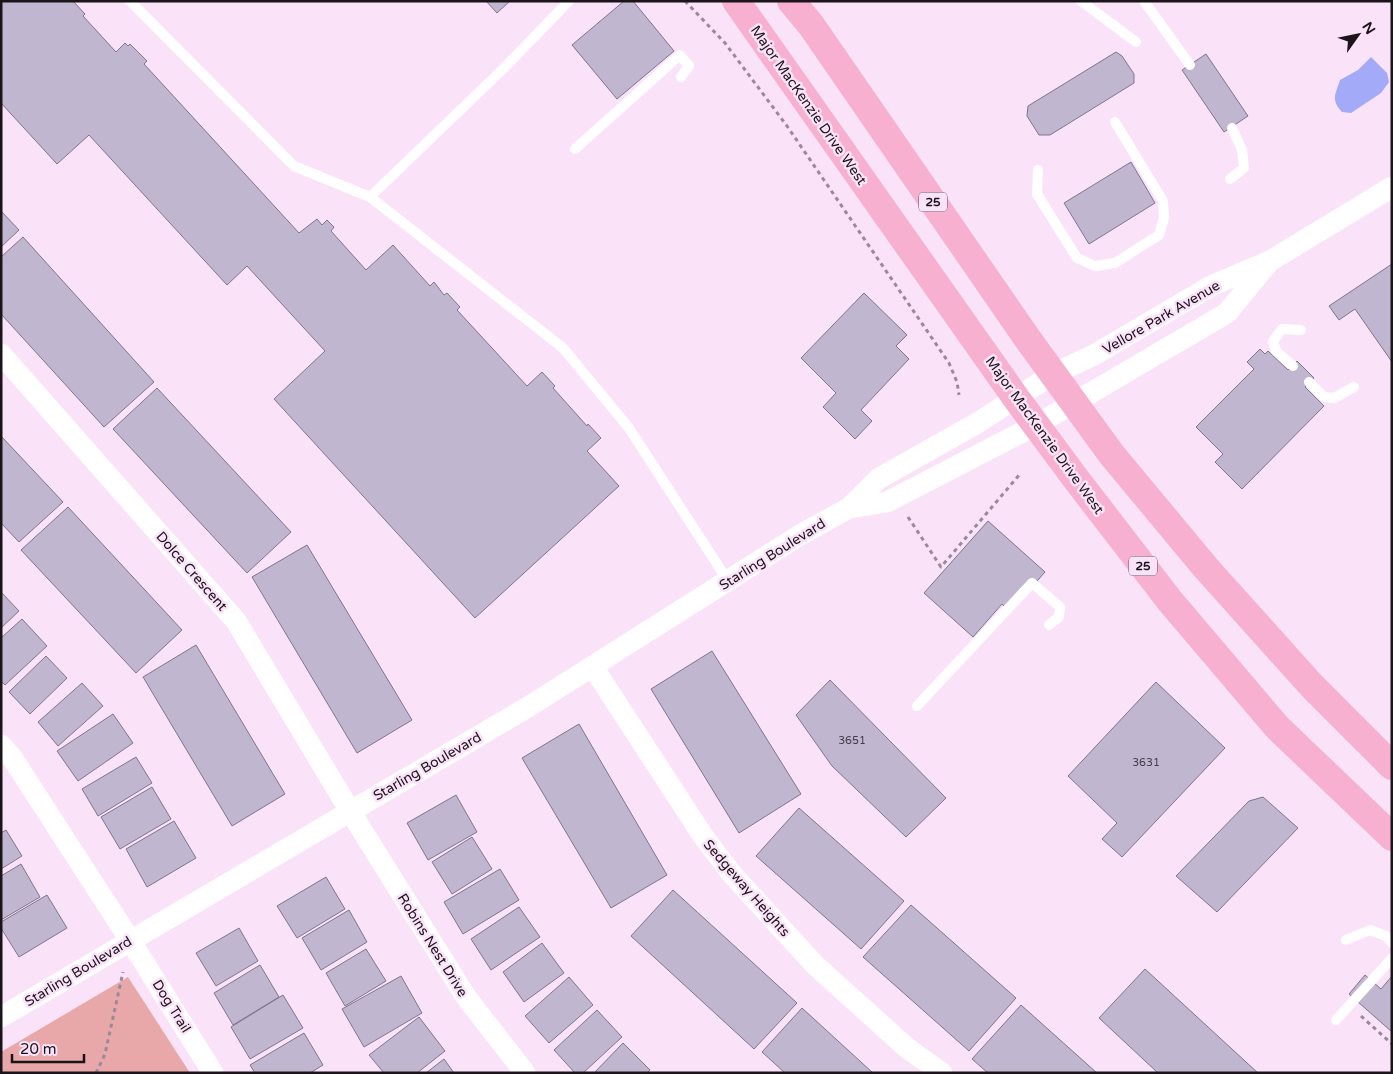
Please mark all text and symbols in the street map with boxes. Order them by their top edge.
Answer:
north arrow [1333,10,1383,60]
text: N [1358,19,1379,38]
street label: Major MacKenzie Drive West [747,22,871,189]
road number: 25 [919,192,947,212]
street label: Vellore Park Avenue [1100,277,1223,358]
street label: Major MacKenzie Drive West [982,353,1108,518]
street label: Starling Boulevard [716,515,829,594]
street label: Dolce Crescent [153,528,231,615]
road number: 25 [1129,556,1157,576]
street label: Starling Boulevard [370,729,484,804]
house number: 3651 [838,734,866,747]
house number: 3631 [1132,756,1160,769]
street label: Sedgeway Heights [700,836,794,941]
street label: Robins Nest Drive [394,890,471,1000]
street label: Starling Boulevard [22,933,135,1010]
street label: Dog Trail [149,977,194,1036]
scale bar [12,1032,85,1064]
text: 20 m [20,1040,57,1058]

